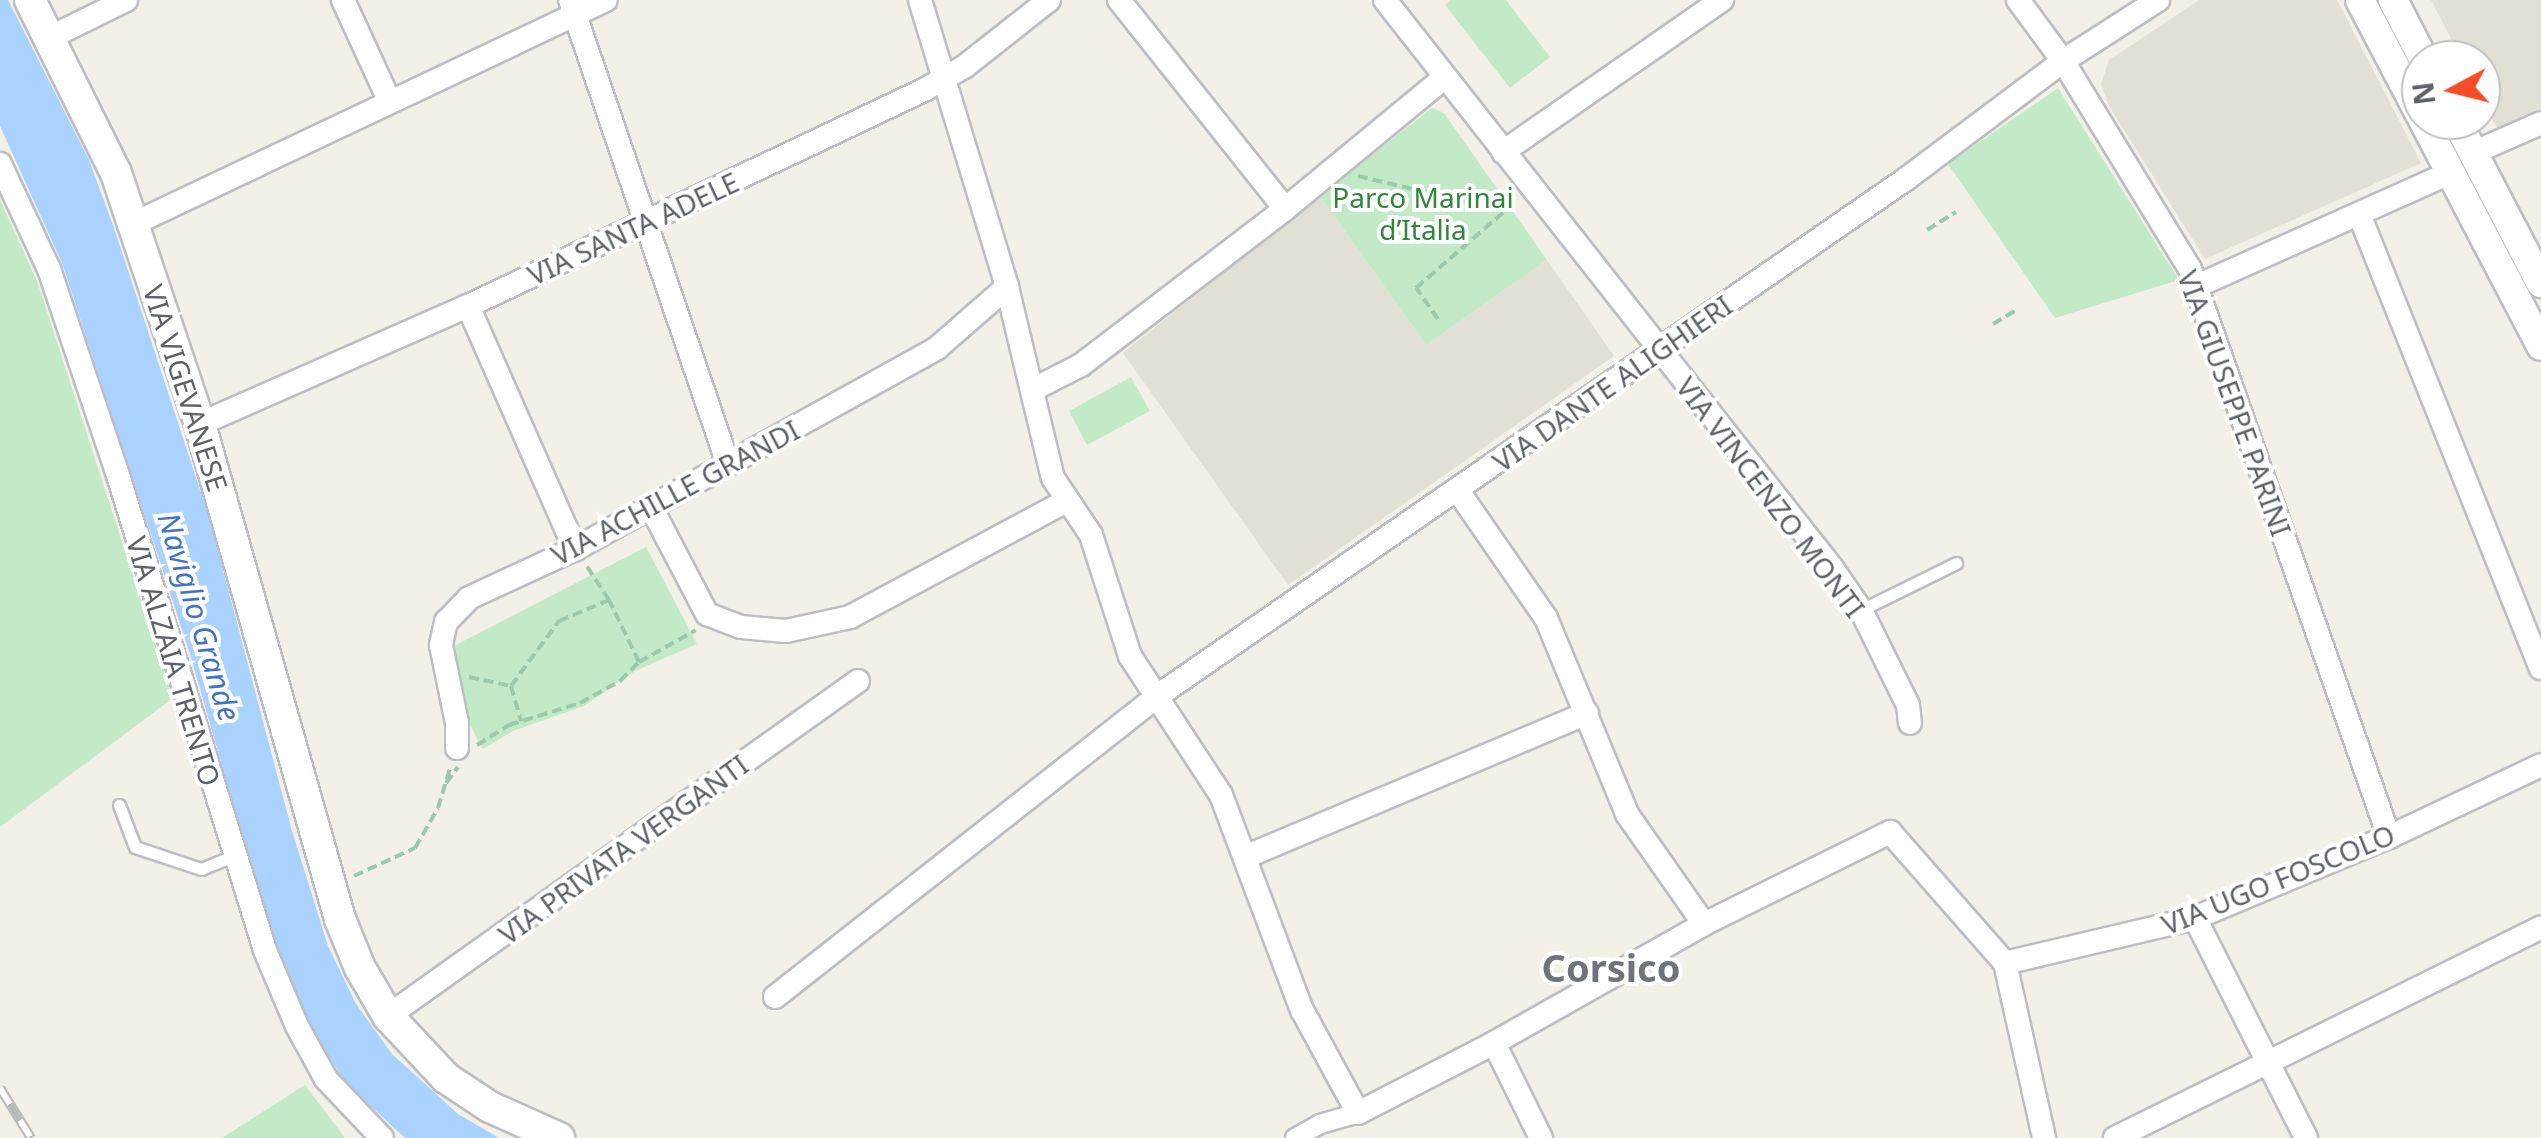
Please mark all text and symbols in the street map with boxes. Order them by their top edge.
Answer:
north arrow [2401,40,2501,140]
text: N [2403,80,2443,107]
street label: VIA SANTA ADELE [522,164,744,292]
park label: Parco Marinai d’Italia [1332,180,1514,246]
street label: VIA GIUSEPPE PARINI [2171,265,2299,541]
street label: VIA VIGEVANESE [137,281,235,495]
street label: VIA DANTE ALIGHIERI [1486,288,1738,478]
street label: VIA VINCENZO MONTI [1670,370,1872,624]
street label: VIA ACHILLE GRANDI [545,412,805,572]
water label: Naviglio Grande [150,508,248,726]
street label: VIA ALZAIA TRENTO [120,532,228,790]
street label: VIA PRIVATA VERGANTI [492,747,754,951]
street label: VIA UGO FOSCOLO [2157,817,2399,941]
district label: Corsico [1542,945,1680,991]

